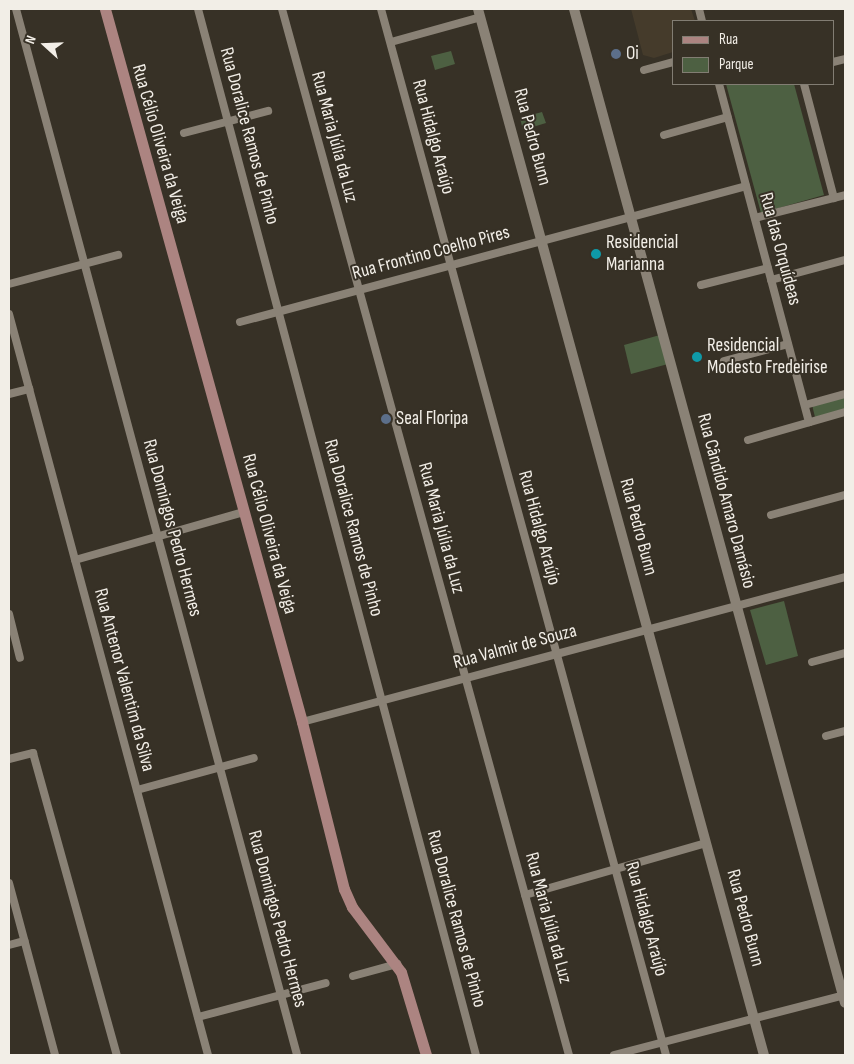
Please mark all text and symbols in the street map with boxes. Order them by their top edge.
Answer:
north arrow [20,20,70,70]
legend [672,20,834,85]
text: Rua [719,30,738,49]
text: N [21,33,40,46]
place label: Oi [626,43,639,65]
street label: Rua Doralice Ramos de Pinho [214,45,284,227]
marker: Oi [610,48,622,60]
text: Parque [719,55,754,74]
street label: Rua Célio Oliveira da Veiga [126,62,194,226]
street label: Rua Maria Júlia da Luz [306,69,362,205]
street label: Rua Hidalgo Araújo [407,77,459,197]
street label: Rua Pedro Bunn [508,86,556,188]
street label: Rua das Orquídeas [754,190,806,308]
street label: Rua Frontino Coelho Pires [350,221,512,285]
place label: Residencial Marianna [606,232,678,276]
marker: Residencial Marianna [590,248,602,260]
place label: Residencial Modesto Fredeirise [707,335,828,379]
marker: Residencial Modesto Fredeirise [691,351,703,363]
place label: Seal Floripa [396,408,468,430]
street label: Rua Cândido Amaro Damásio [692,411,760,591]
marker: Seal Floripa [380,413,392,425]
street label: Rua Domingos Pedro Hermes [137,437,207,619]
street label: Rua Doralice Ramos de Pinho [318,437,388,619]
street label: Rua Célio Oliveira da Veiga [237,451,301,617]
street label: Rua Maria Júlia da Luz [413,460,469,596]
street label: Rua Hidalgo Araújo [513,468,565,588]
street label: Rua Pedro Bunn [614,476,662,578]
street label: Rua Antenor Valentim da Silva [89,586,159,774]
street label: Rua Valmir de Souza [451,620,579,674]
street label: Rua Domingos Pedro Hermes [242,828,312,1010]
street label: Rua Doralice Ramos de Pinho [421,828,491,1010]
street label: Rua Maria Júlia da Luz [520,850,576,986]
street label: Rua Hidalgo Araújo [620,859,672,979]
street label: Rua Pedro Bunn [721,867,769,969]

